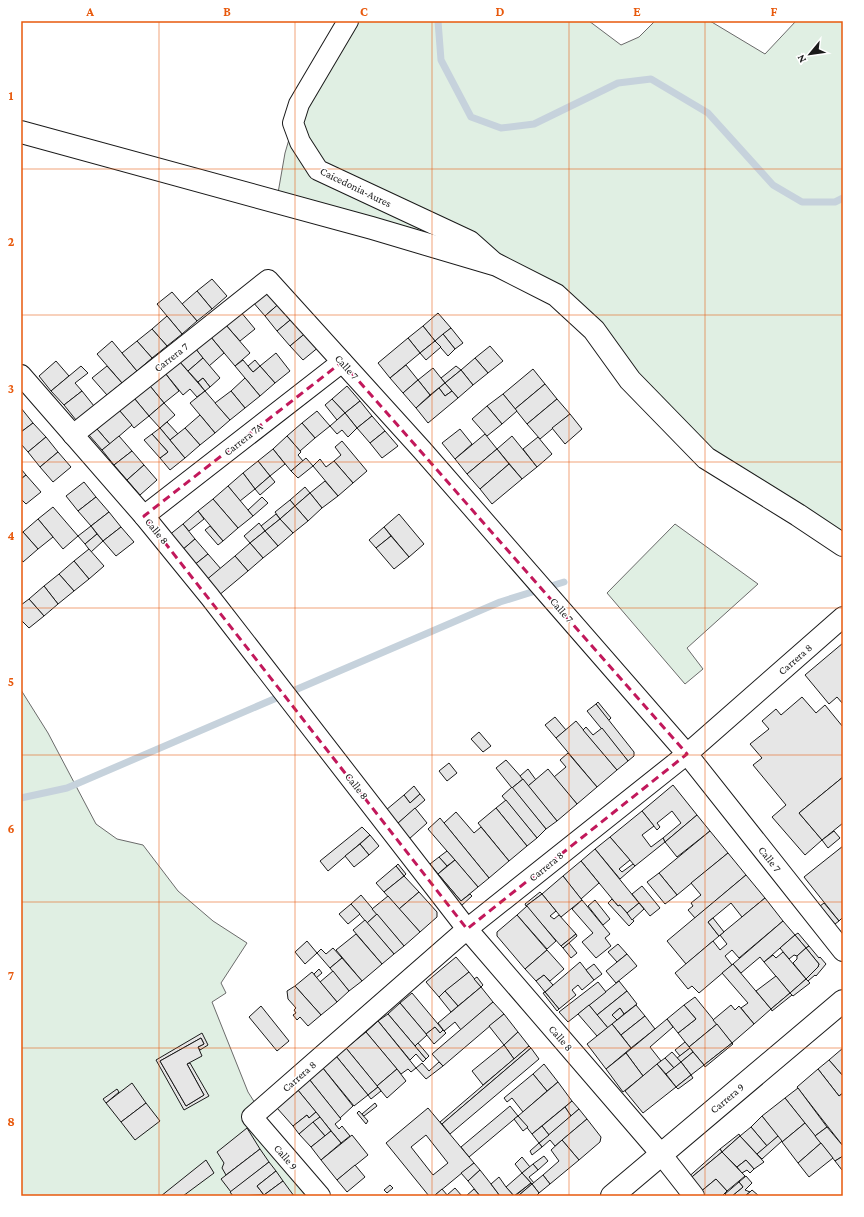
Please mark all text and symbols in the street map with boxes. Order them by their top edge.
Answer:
text: A [85,4,94,19]
text: B [223,4,231,19]
text: C [360,4,368,19]
text: D [496,4,505,19]
text: E [633,4,641,19]
text: F [771,4,778,19]
north arrow [790,34,830,74]
text: N [794,52,808,65]
text: 1 [9,88,14,103]
street label: Caicedonia-Aures [318,165,394,209]
text: 2 [8,234,15,249]
street label: Carrera 7 [152,340,190,374]
street label: Calle 7 [333,352,361,382]
text: 3 [8,381,14,396]
street label: Carrera 7A [221,420,265,458]
street label: Calle 8 [143,516,171,547]
text: 4 [7,528,15,543]
street label: Calle 7 [548,595,576,625]
street label: Carrera 8 [776,641,814,677]
text: 5 [8,674,14,689]
street label: Calle 8 [343,770,371,802]
text: 6 [7,821,15,836]
street label: Calle 7 [756,844,784,874]
street label: Carrera 8 [526,848,566,883]
text: 7 [8,968,14,983]
street label: Calle 8 [547,1023,575,1053]
street label: Carrera 8 [280,1058,318,1094]
street label: Carrera 9 [708,1080,746,1116]
text: 8 [7,1114,15,1129]
street label: Calle 9 [272,1142,300,1172]

